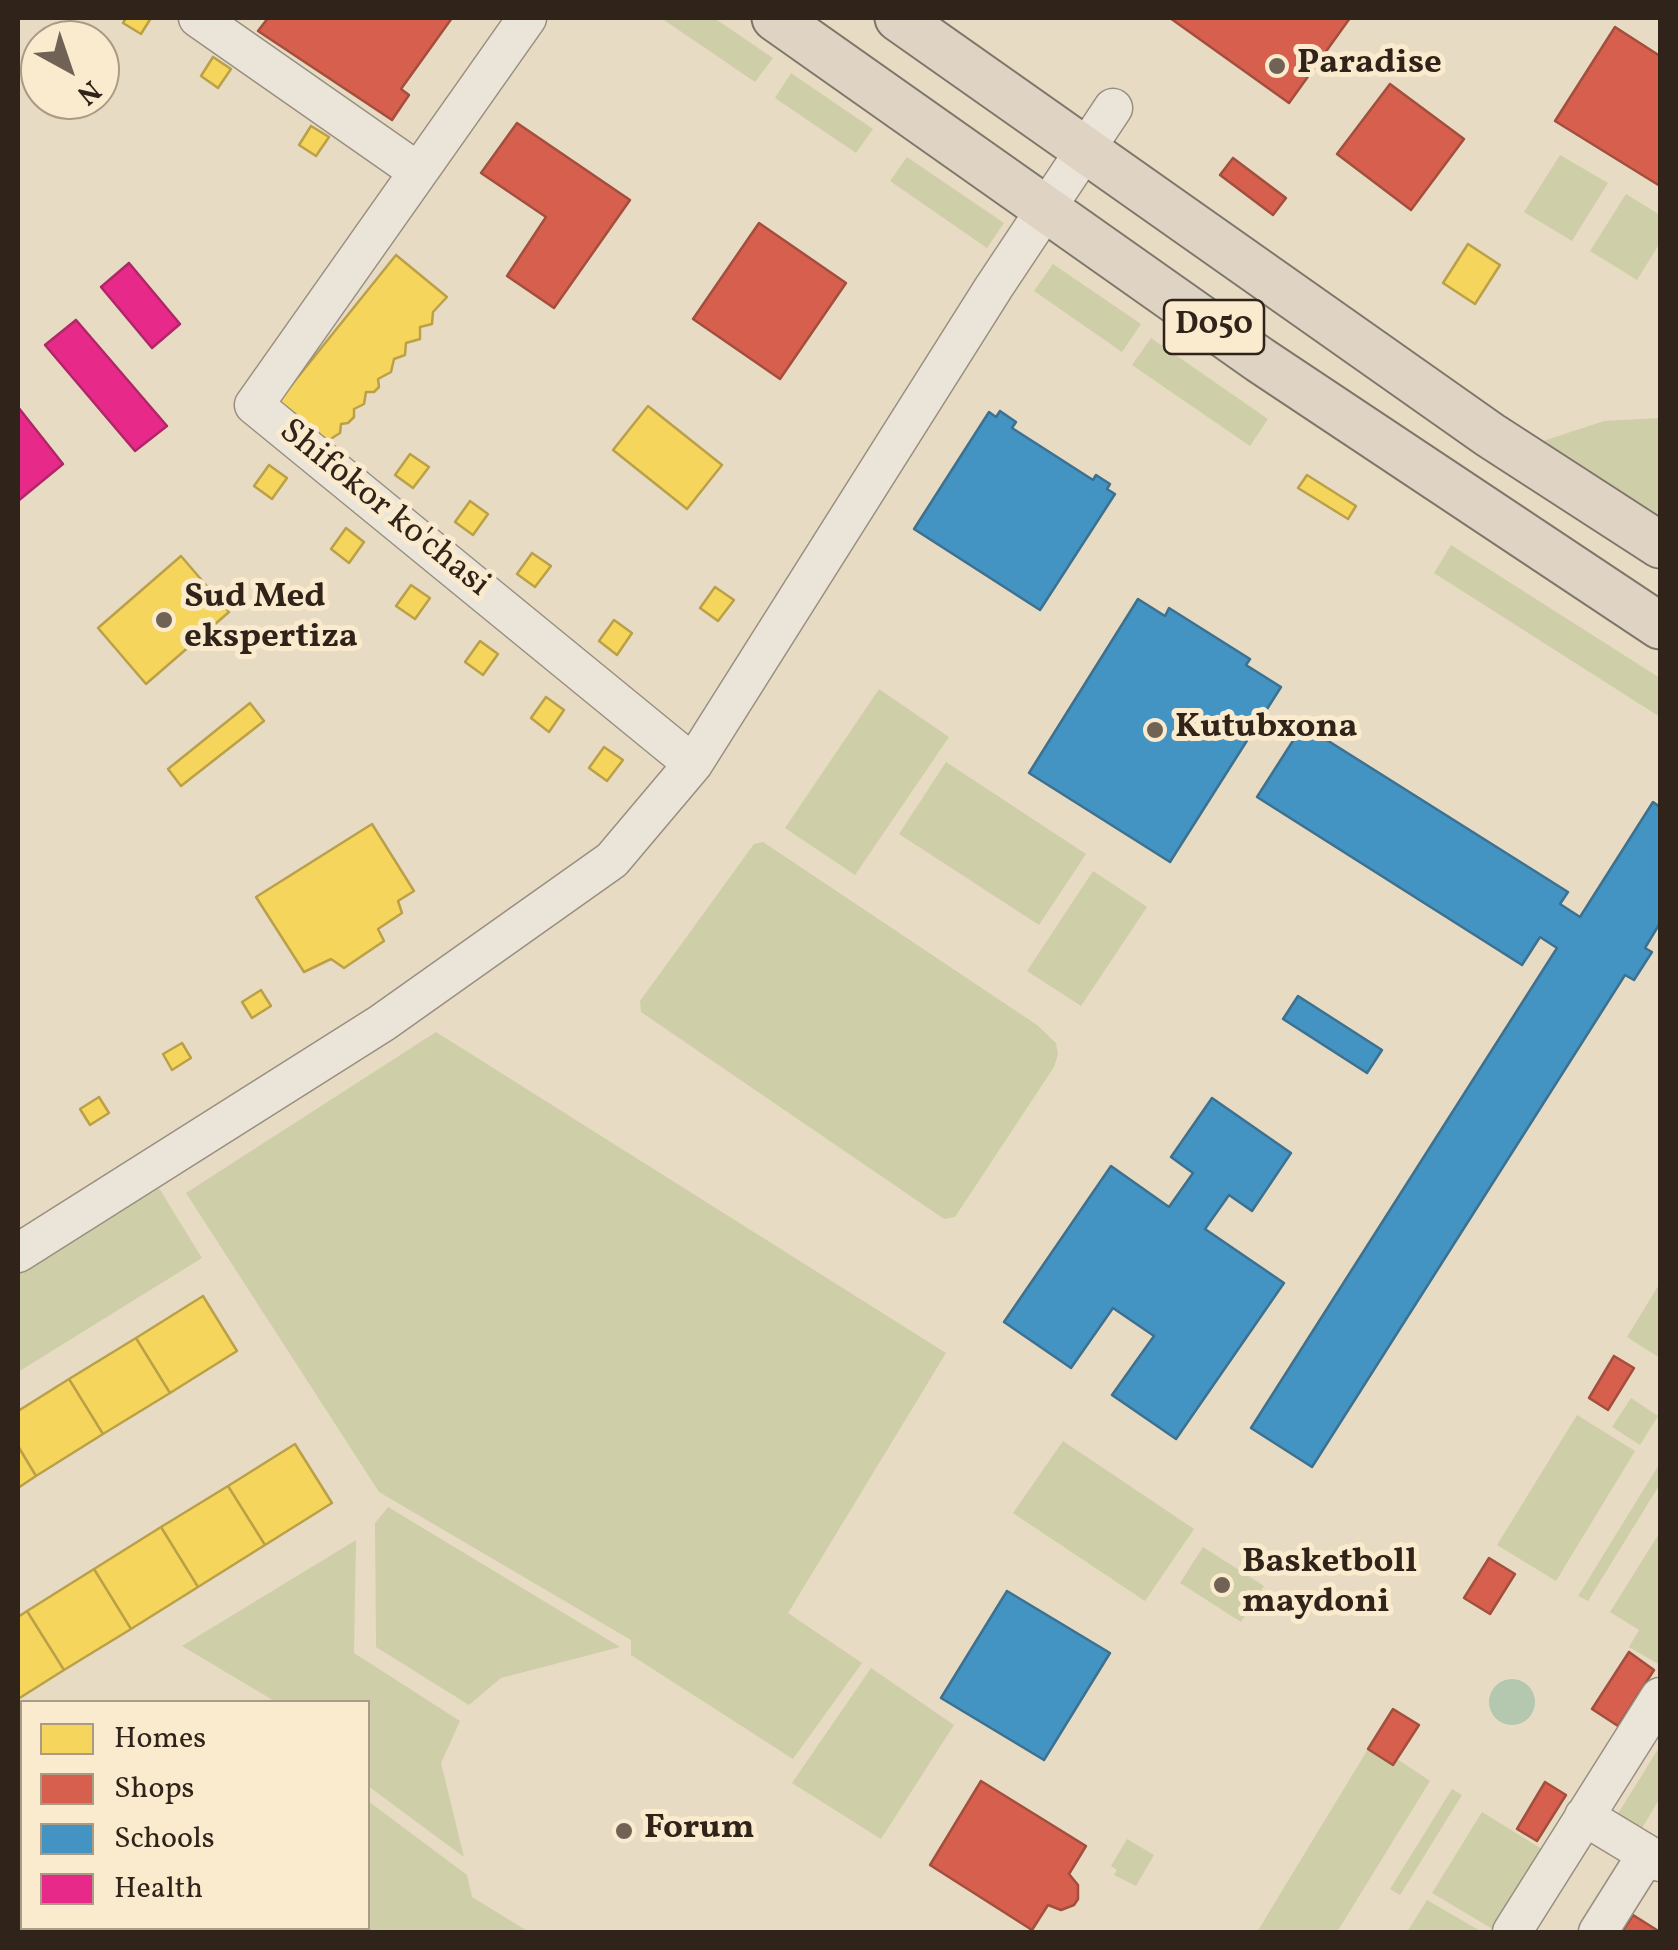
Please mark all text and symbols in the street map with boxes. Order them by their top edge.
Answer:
north arrow [20,20,120,120]
place label: Paradise [1297,45,1442,87]
marker: Paradise [1266,55,1288,77]
text: N [68,70,109,113]
road number: D050 [1164,300,1264,354]
street label: Shifokor ko'chasi [269,412,497,608]
place label: Sud Med ekspertiza [184,579,358,661]
marker: Sud Med ekspertiza [153,609,175,631]
place label: Kutubxona [1175,709,1358,751]
marker: Kutubxona [1144,719,1166,741]
place label: Basketboll maydoni [1242,1544,1417,1626]
marker: Basketboll maydoni [1211,1574,1233,1596]
legend [20,1700,370,1930]
text: Homes [114,1718,206,1760]
text: Shops [114,1768,194,1810]
place label: Forum [644,1810,755,1852]
text: Schools [114,1818,215,1860]
marker: Forum [613,1820,635,1842]
text: Health [114,1868,203,1910]

